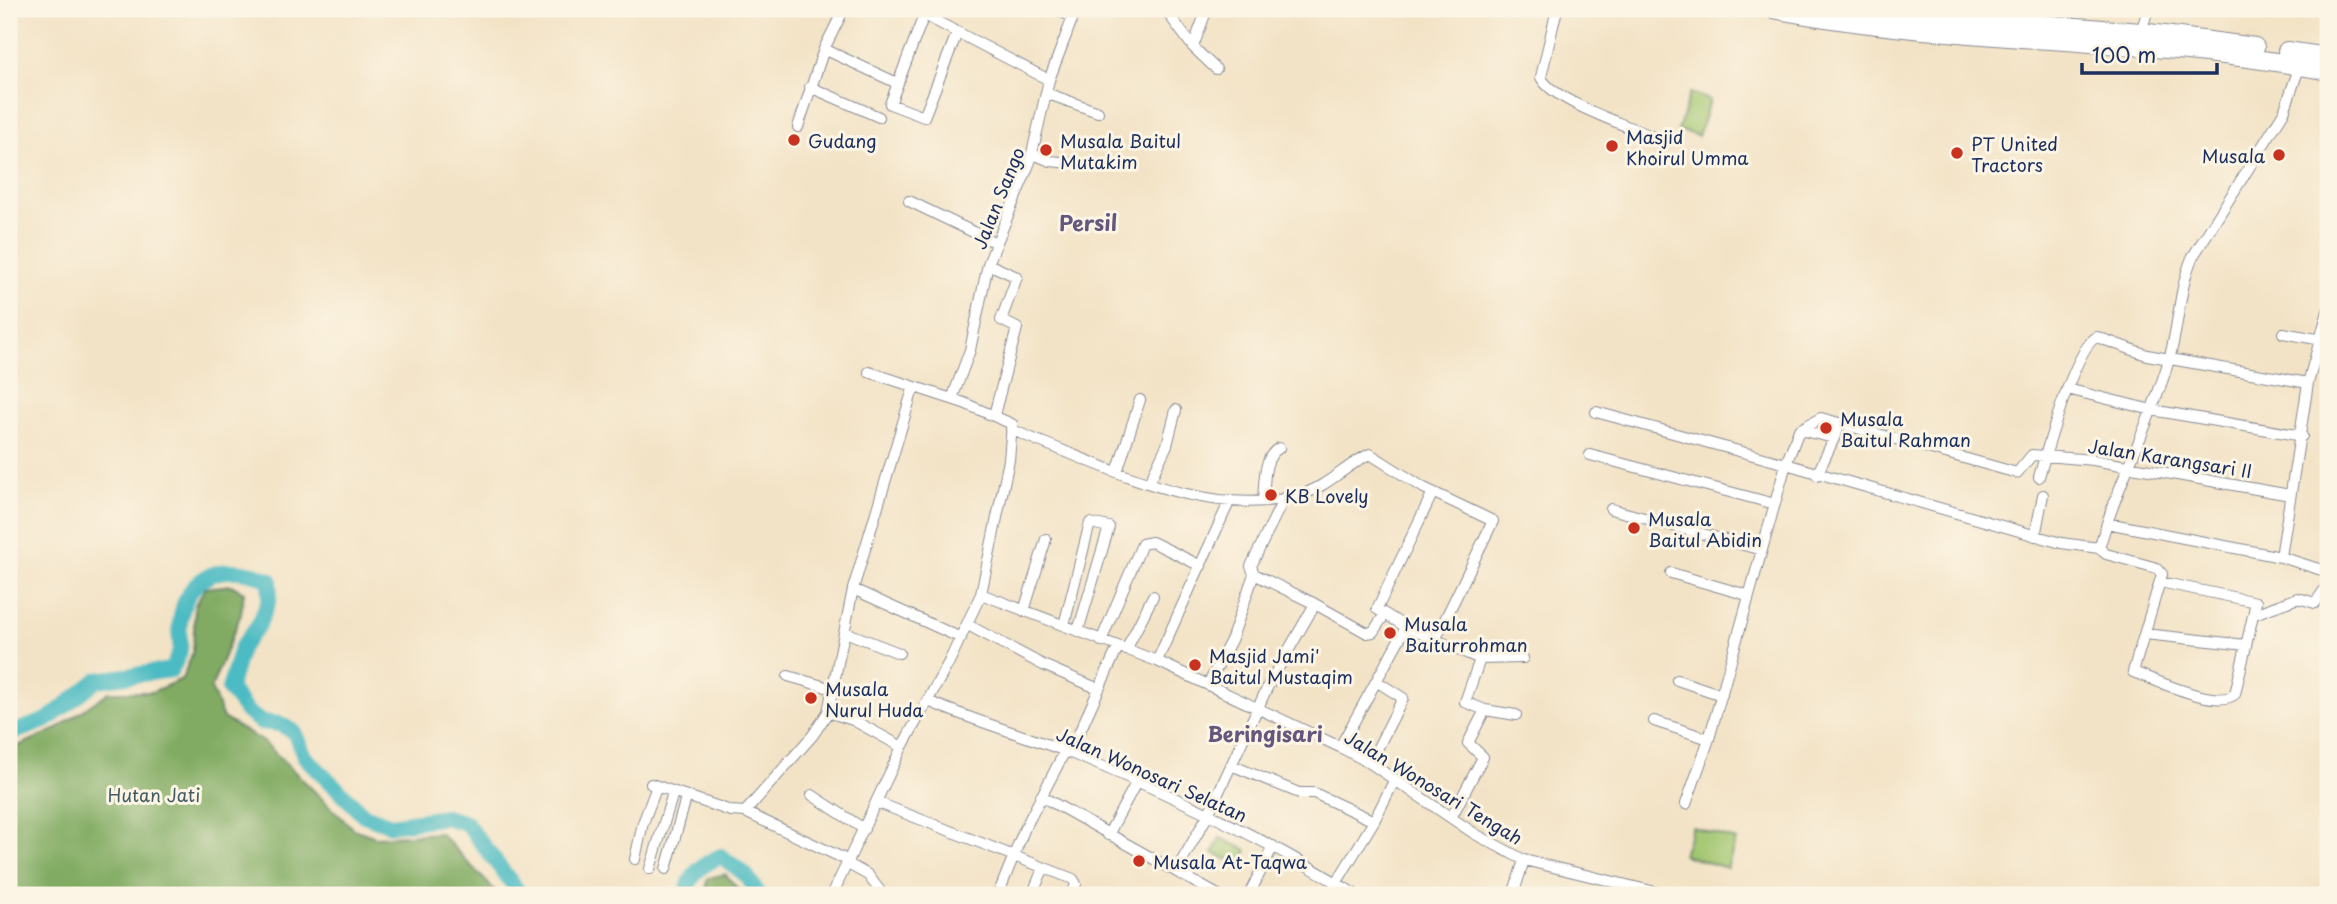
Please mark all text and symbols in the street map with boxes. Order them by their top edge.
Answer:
scale bar [2082,32,2216,76]
text: 100 m [2092,38,2156,70]
place label: Masjid Khoirul Umma [1626,123,1749,171]
place label: Gudang [808,127,877,154]
place label: Musala Baitul Mutakim [1060,127,1181,175]
place label: PT United Tractors [1971,130,2058,178]
marker: Gudang [786,132,802,148]
marker: Masjid Khoirul Umma [1604,138,1620,154]
marker: Musala Baitul Mutakim [1038,142,1054,158]
place label: Musala [2202,142,2266,169]
street label: Jalan Sango [965,143,1031,253]
marker: PT United Tractors [1949,145,1965,161]
marker: Musala [2271,147,2287,163]
district label: Persil [1059,206,1117,238]
place label: Musala Baitul Rahman [1840,405,1971,453]
marker: Musala Baitul Rahman [1818,420,1834,436]
street label: Jalan Karangsari II [2086,432,2254,484]
place label: KB Lovely [1285,482,1369,509]
marker: KB Lovely [1263,487,1279,503]
place label: Musala Baitul Abidin [1648,505,1762,553]
marker: Musala Baitul Abidin [1626,520,1642,536]
place label: Musala Baiturrohman [1404,610,1528,658]
marker: Musala Baiturrohman [1382,625,1398,641]
place label: Masjid Jami' Baitul Mustaqim [1209,642,1353,690]
marker: Masjid Jami' Baitul Mustaqim [1187,657,1203,673]
place label: Musala Nurul Huda [825,675,923,723]
marker: Musala Nurul Huda [803,690,819,706]
district label: Beringisari [1207,717,1323,749]
street label: Jalan Wonosari Selatan [1052,720,1252,828]
street label: Jalan Wonosari Tengah [1340,723,1528,851]
park label: Hutan Jati [108,781,200,808]
place label: Musala At-Taqwa [1153,848,1308,875]
marker: Musala At-Taqwa [1131,853,1147,869]

